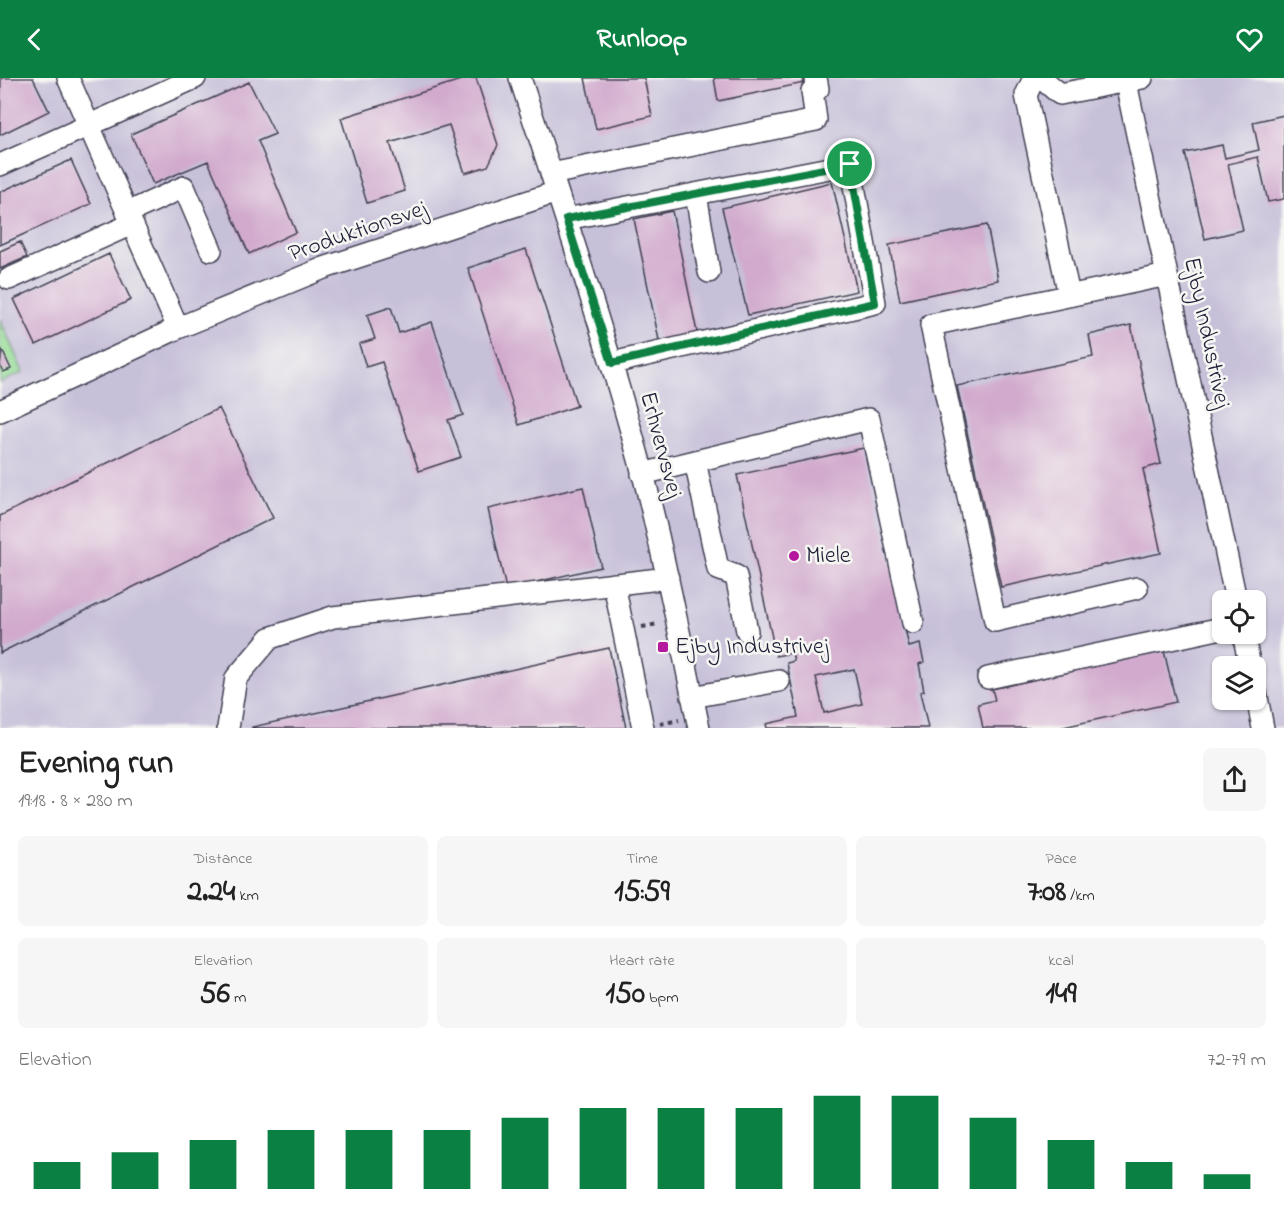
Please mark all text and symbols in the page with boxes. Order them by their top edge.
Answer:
text: Runloop [597,20,687,59]
icon: back [18,23,51,56]
icon: heart [1233,23,1266,56]
pin [824,138,875,189]
icon: arrive [833,147,866,180]
street label: Produktionsvej [284,192,433,272]
street label: Ejby Industrivej [1172,254,1239,413]
street label: Erhvervsvej [629,388,691,503]
place label: Miele [806,539,851,574]
marker: Miele [787,549,801,563]
map controls [1212,590,1266,710]
button: locate [1212,590,1266,644]
place label: Ejby Industrivej [675,630,830,666]
marker: Ejby Industrivej [656,640,670,654]
button: layers [1212,656,1266,710]
text: Evening run [18,740,173,788]
button: share [1203,748,1266,811]
text: 19:18 · 8 × 280 m [18,787,133,816]
text: Distance [194,847,252,871]
text: Time [626,847,658,871]
text: Pace [1045,847,1077,871]
text: 2.24 [187,871,235,915]
text: 15:59 [614,871,670,915]
text: 7:08 [1027,871,1066,915]
text: km [235,884,259,908]
text: /km [1066,884,1095,908]
text: Elevation [194,949,252,973]
text: Heart rate [609,949,675,973]
text: kcal [1048,949,1074,973]
text: 56 [200,973,230,1017]
text: 150 [605,973,645,1017]
text: 149 [1046,973,1076,1017]
text: m [230,986,246,1010]
text: bpm [645,986,679,1010]
text: Elevation [18,1046,92,1075]
text: 72–79 m [1207,1046,1266,1075]

